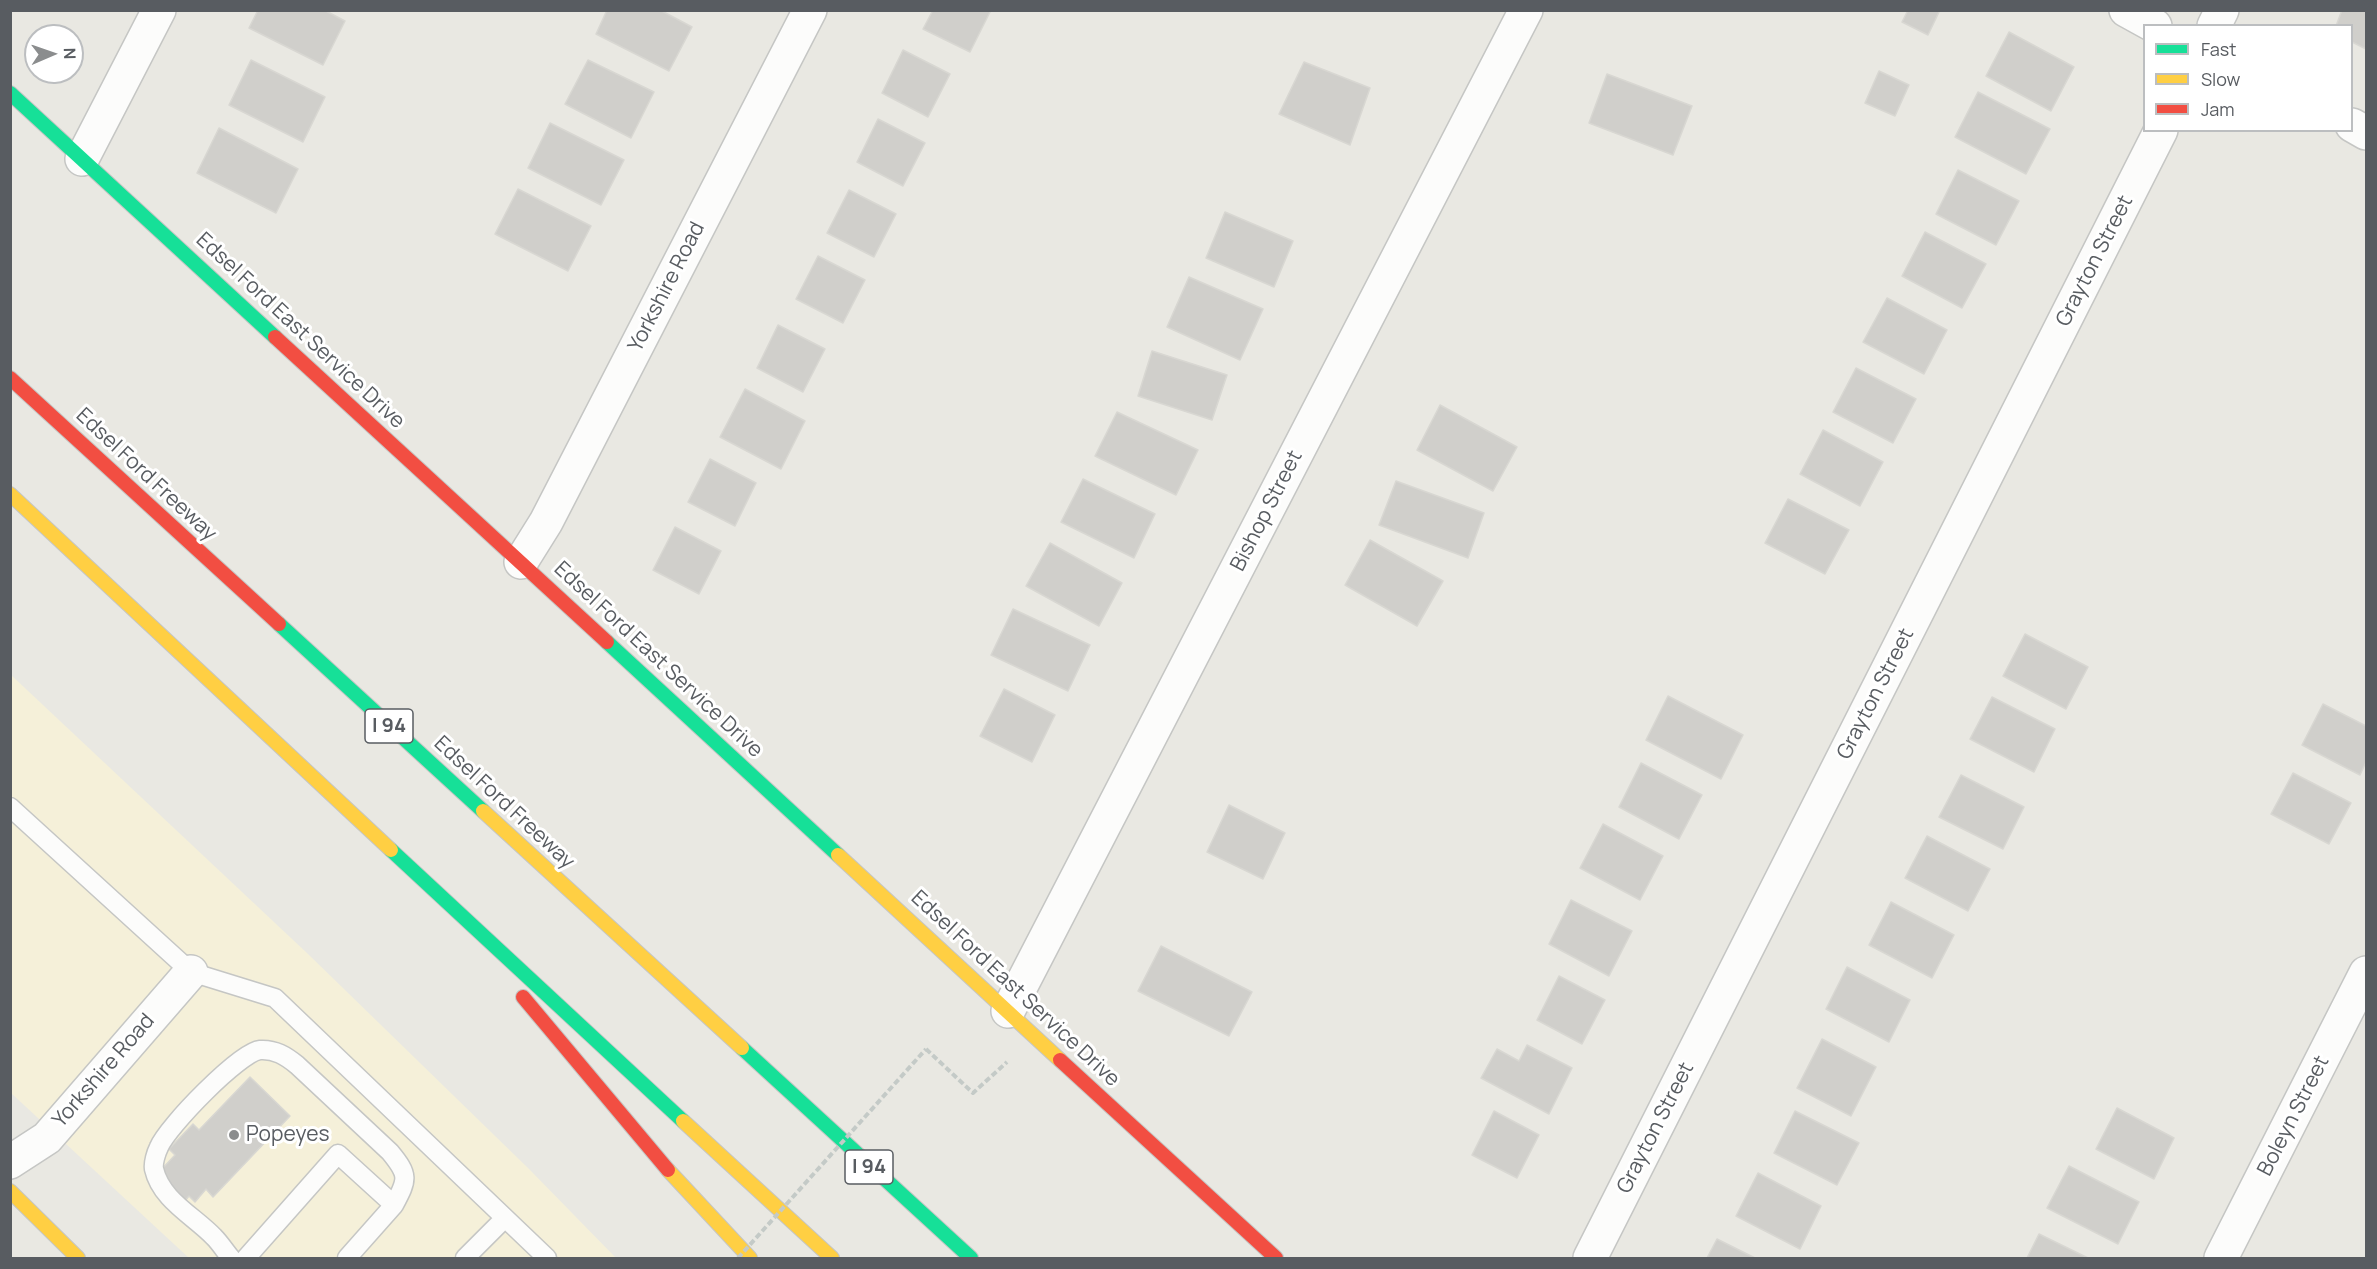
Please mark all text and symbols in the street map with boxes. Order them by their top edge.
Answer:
north arrow [24,24,84,84]
legend [2143,24,2353,132]
text: Fast [2201,37,2236,61]
text: N [59,47,81,60]
text: Slow [2201,67,2240,91]
text: Jam [2201,97,2235,121]
street label: Grayton Street [2051,191,2139,331]
street label: Yorkshire Road [623,218,711,356]
street label: Edsel Ford East Service Drive [190,228,410,434]
street label: Edsel Ford Freeway [70,403,222,547]
street label: Bishop Street [1226,446,1308,576]
street label: Edsel Ford East Service Drive [548,557,768,763]
street label: Grayton Street [1832,624,1920,764]
road number: I 94 [365,709,413,743]
street label: Edsel Ford Freeway [428,731,580,875]
street label: Edsel Ford East Service Drive [905,886,1125,1092]
street label: Yorkshire Road [48,1009,160,1133]
street label: Boleyn Street [2253,1052,2335,1180]
street label: Grayton Street [1612,1058,1700,1198]
place label: Popeyes [246,1122,329,1148]
marker: Popeyes [227,1128,241,1142]
road number: I 94 [845,1150,893,1184]

